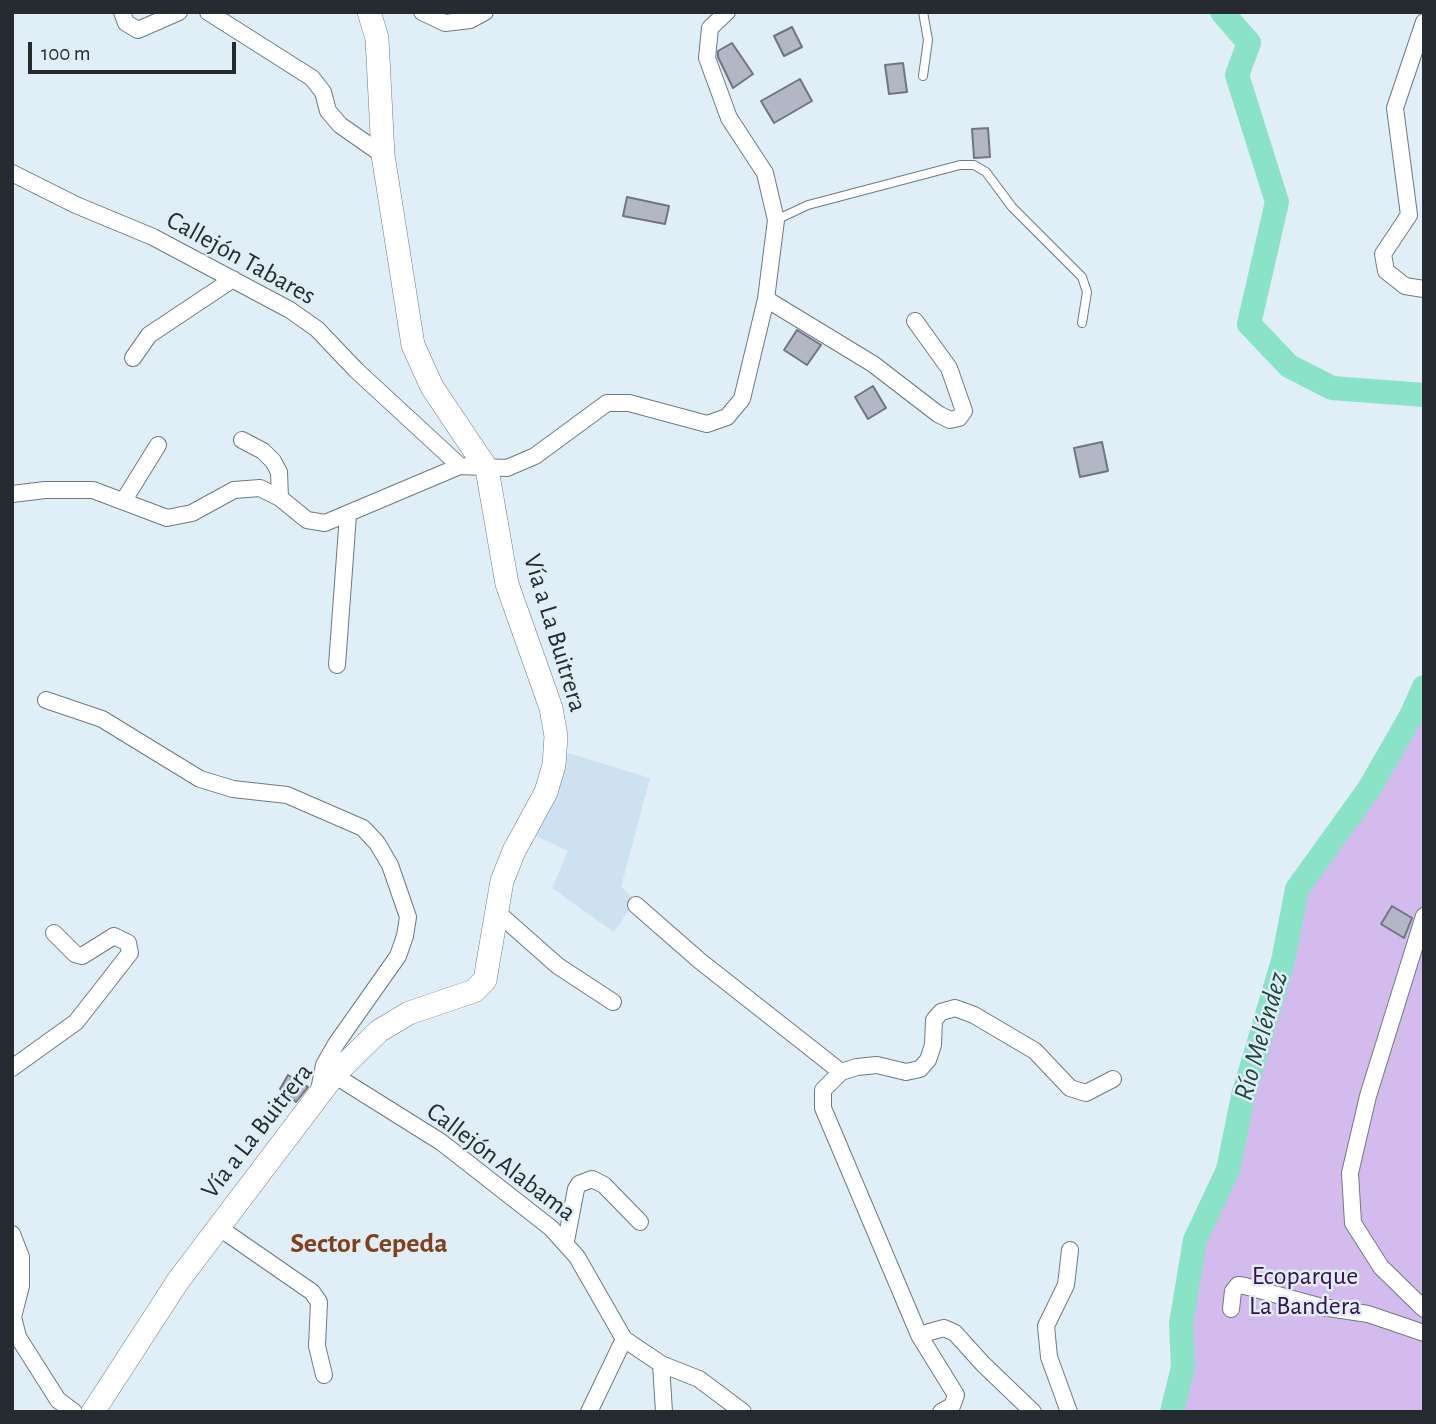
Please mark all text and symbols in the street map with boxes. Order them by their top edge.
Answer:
scale bar [32,28,240,72]
text: 100 m [41,43,91,64]
street label: Callejón Tabares [161,204,321,312]
street label: Vía a La Buitrera [516,551,594,715]
water label: Río Meléndez [1227,968,1295,1104]
street label: Vía a La Buitrera [195,1057,319,1205]
street label: Callejón Alabama [420,1096,582,1228]
district label: Sector Cepeda [290,1227,448,1261]
park label: Ecoparque La Bandera [1249,1260,1361,1322]

